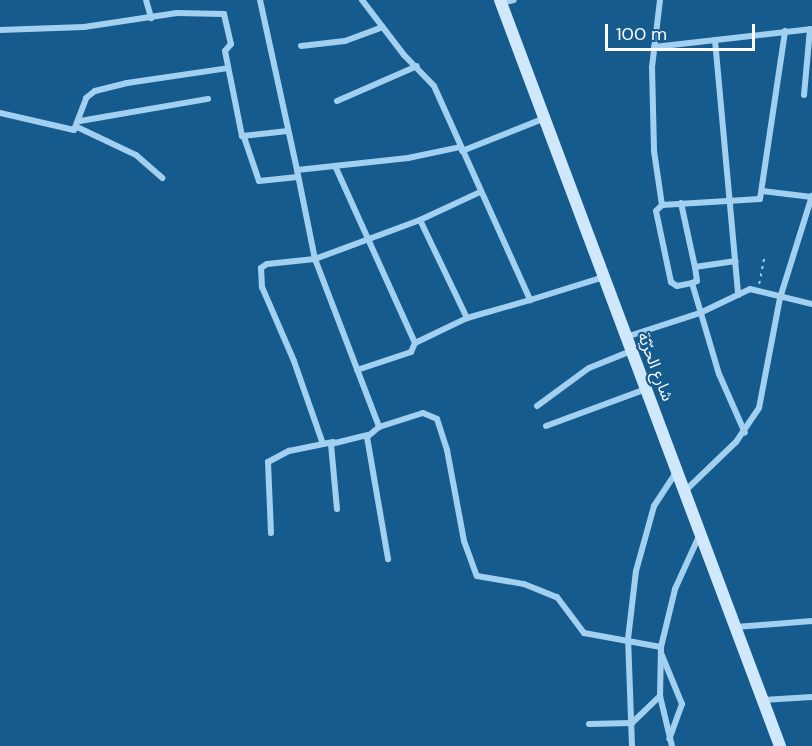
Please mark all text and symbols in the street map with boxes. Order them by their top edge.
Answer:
scale bar [608,12,758,50]
text: 100 m [616,22,667,46]
street label: شارع الحرّيّة [633,330,677,404]

